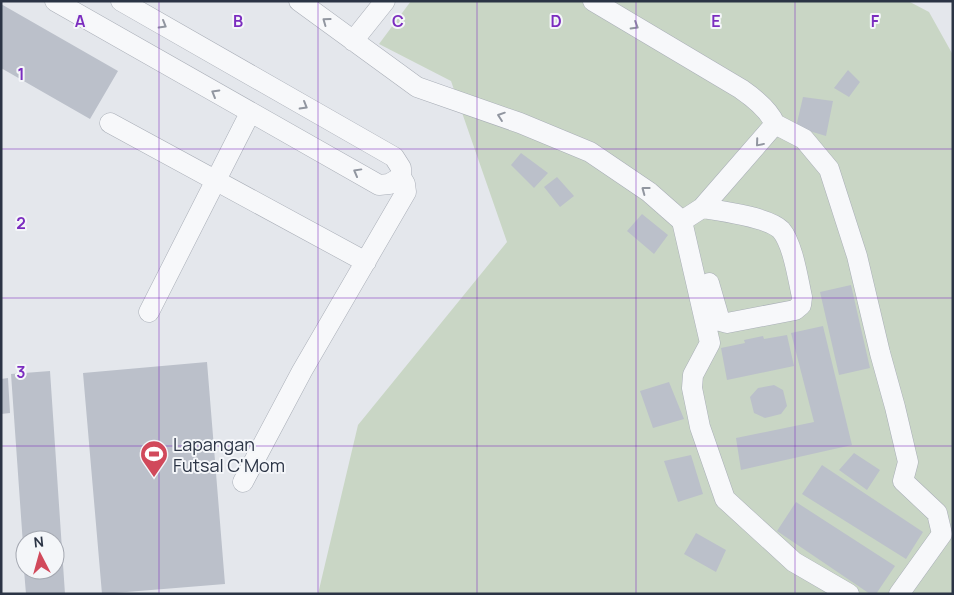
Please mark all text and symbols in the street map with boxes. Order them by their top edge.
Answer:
text: A [75,10,86,32]
text: B [233,10,243,32]
text: C [392,10,404,32]
text: D [550,10,562,32]
text: E [711,10,721,32]
text: F [871,10,880,32]
one-way arrow [322,18,332,27]
one-way arrow [158,19,167,29]
one-way arrow [630,20,639,30]
text: 1 [17,63,25,85]
one-way arrow [212,89,221,99]
one-way arrow [299,100,308,110]
one-way arrow [497,112,506,122]
one-way arrow [756,138,765,147]
one-way arrow [353,168,362,178]
one-way arrow [642,187,651,195]
text: 2 [16,212,26,234]
text: 3 [16,361,26,383]
place label: Lapangan Futsal C'Mom [173,432,285,477]
sports icon: Lapangan Futsal C'Mom [139,439,169,478]
north arrow [15,530,65,580]
text: N [33,532,45,552]

